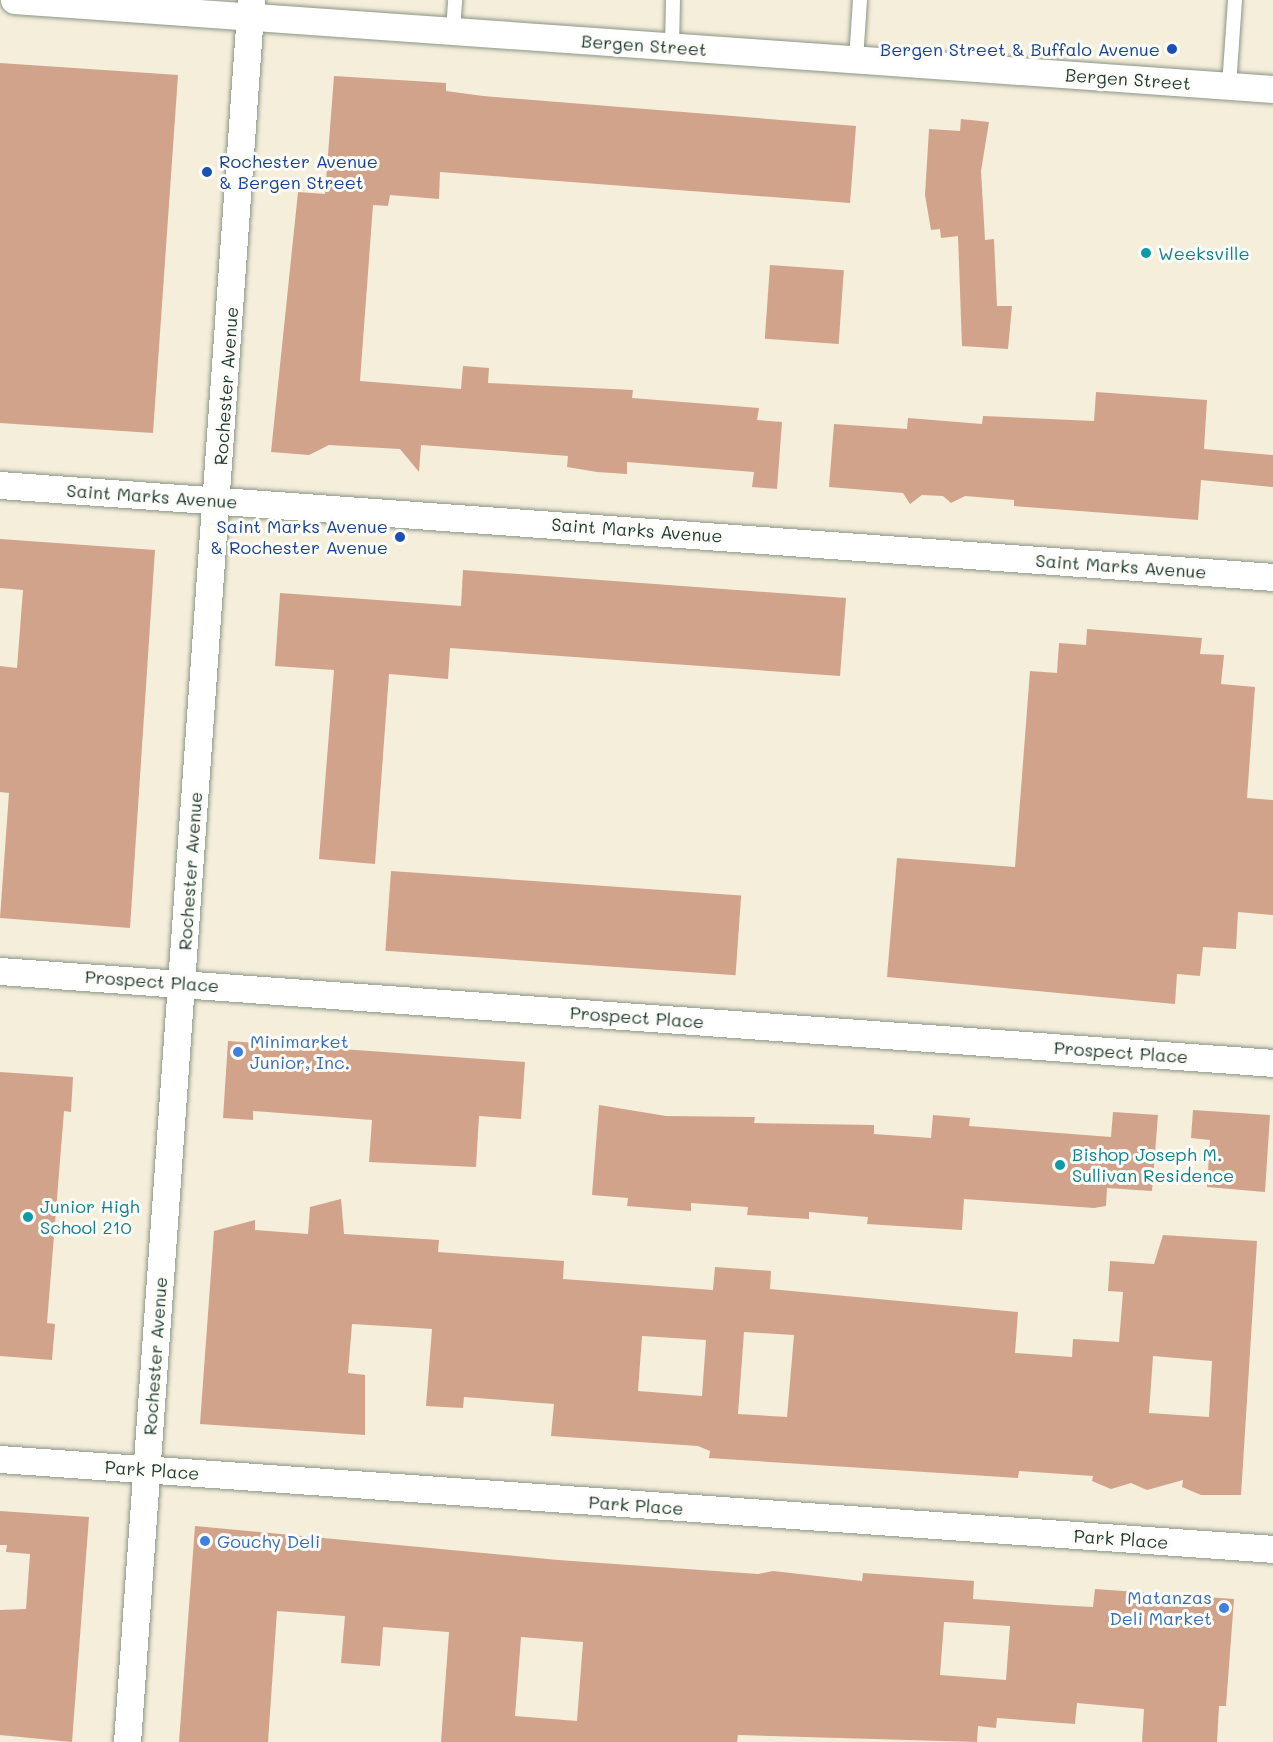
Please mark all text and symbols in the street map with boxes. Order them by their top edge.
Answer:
street label: Bergen Street [580,30,708,60]
place label: Bergen Street & Buffalo Avenue [880,38,1160,60]
marker: Bergen Street & Buffalo Avenue [1165,42,1179,56]
street label: Bergen Street [1064,64,1192,94]
place label: Rochester Avenue & Bergen Street [219,151,378,194]
marker: Rochester Avenue & Bergen Street [200,165,214,179]
place label: Weeksville [1158,242,1250,264]
marker: Weeksville [1139,246,1153,260]
street label: Rochester Avenue [210,306,242,466]
street label: Saint Marks Avenue [66,479,238,513]
street label: Saint Marks Avenue [551,513,723,547]
place label: Saint Marks Avenue & Rochester Avenue [210,516,388,558]
marker: Saint Marks Avenue & Rochester Avenue [393,530,407,544]
street label: Saint Marks Avenue [1035,549,1207,583]
street label: Rochester Avenue [174,791,206,951]
street label: Prospect Place [84,966,220,996]
street label: Prospect Place [569,1002,705,1032]
place label: Minimarket Junior, Inc. [250,1031,350,1074]
street label: Prospect Place [1053,1037,1189,1067]
marker: Minimarket Junior, Inc. [231,1045,245,1059]
place label: Bishop Joseph M. Sullivan Residence [1072,1144,1234,1186]
marker: Bishop Joseph M. Sullivan Residence [1053,1158,1067,1172]
place label: Junior High School 210 [40,1196,140,1238]
marker: Junior High School 210 [21,1210,35,1224]
street label: Rochester Avenue [139,1276,171,1436]
street label: Park Place [104,1456,200,1484]
street label: Park Place [588,1491,684,1519]
street label: Park Place [1073,1525,1169,1553]
place label: Gouchy Deli [217,1530,320,1552]
marker: Gouchy Deli [198,1534,212,1548]
place label: Matanzas Deli Market [1109,1587,1212,1630]
marker: Matanzas Deli Market [1217,1601,1231,1615]

